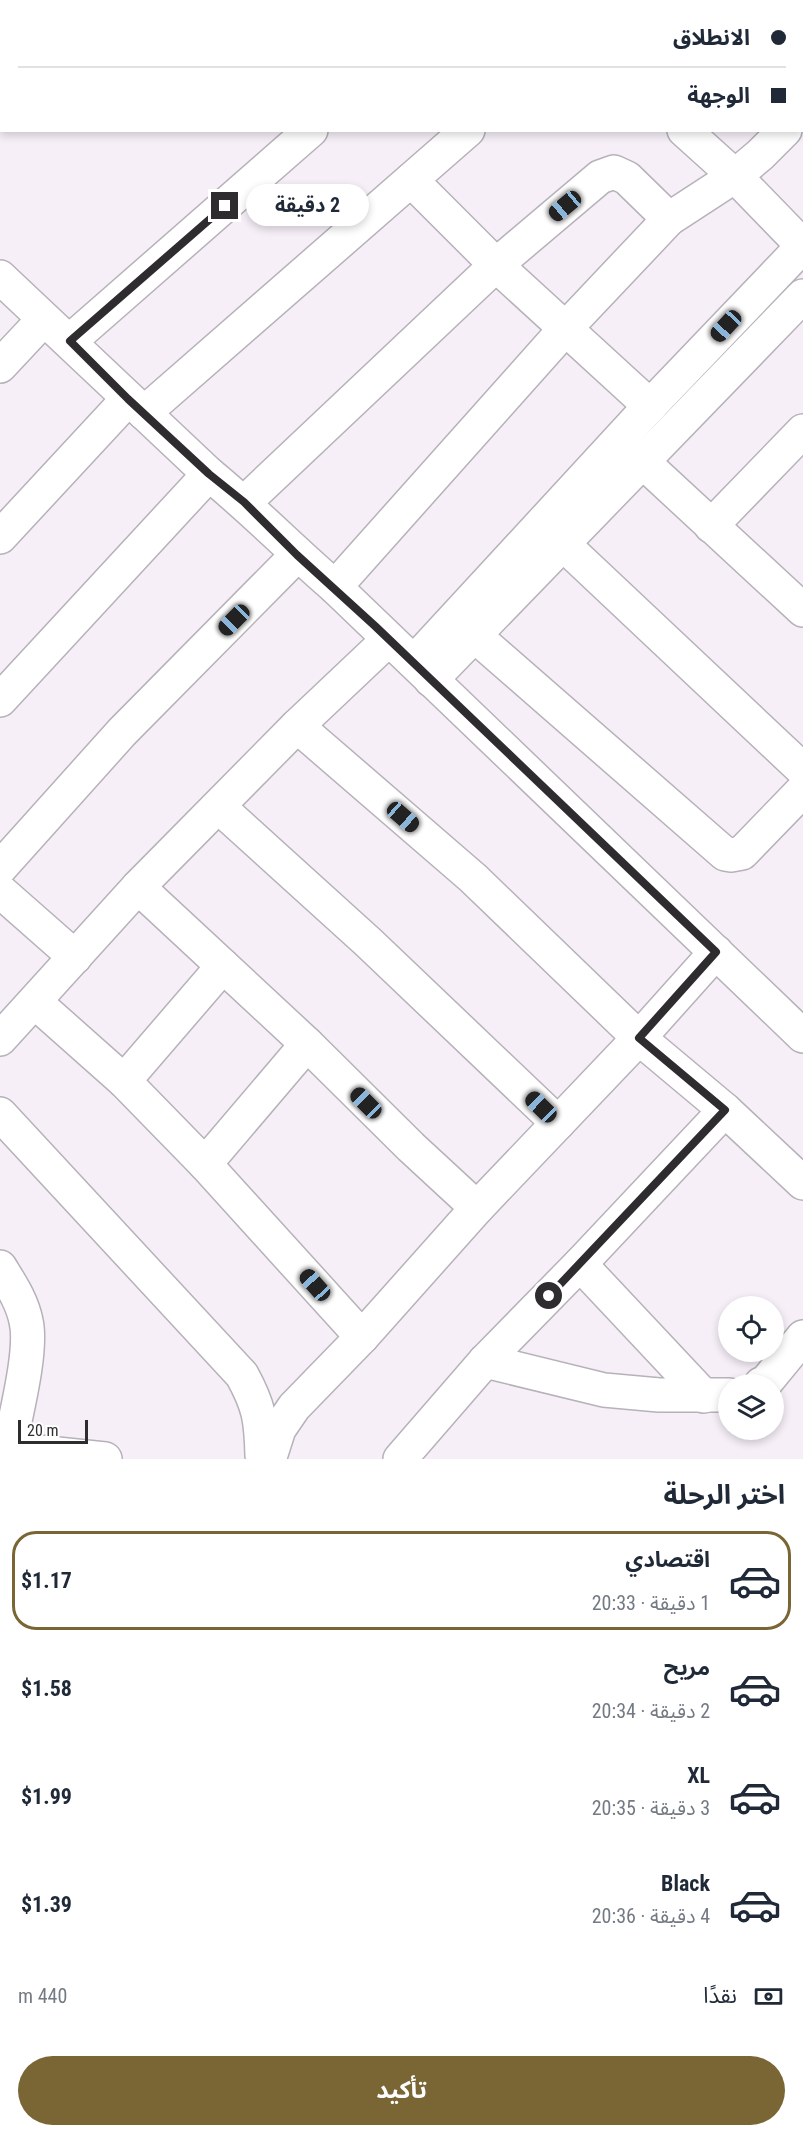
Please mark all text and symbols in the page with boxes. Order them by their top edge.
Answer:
text: الانطلاق [673,25,750,50]
text: الوجهة [687,83,750,108]
callout: 2 دقيقة [246,185,369,227]
car [545,188,585,224]
route end [211,192,238,219]
text: 2 دقيقة [275,193,340,217]
car [707,307,745,345]
car [215,601,253,639]
car [384,798,422,836]
car [347,1084,385,1122]
car [522,1088,560,1126]
car [296,1266,334,1304]
route start [535,1282,562,1309]
map controls [718,1296,784,1440]
button: locate [718,1296,784,1362]
button: layers [718,1374,784,1440]
scale bar [18,1417,88,1444]
text: 20 m [27,1421,59,1440]
text: اختر الرحلة [663,1479,785,1511]
text: اقتصادي [625,1547,710,1572]
icon: car [728,1554,782,1608]
text: $1.17 [21,1568,72,1593]
text: 1 دقيقة · 20:33 [592,1591,710,1615]
text: مريح [664,1655,710,1680]
icon: car [728,1662,782,1716]
text: $1.58 [21,1676,72,1701]
text: 2 دقيقة · 20:34 [592,1699,710,1723]
text: XL [687,1763,710,1788]
icon: car [728,1770,782,1824]
text: $1.99 [21,1784,72,1809]
text: 3 دقيقة · 20:35 [592,1796,710,1820]
text: Black [661,1871,710,1896]
icon: car [728,1878,782,1932]
text: $1.39 [21,1892,72,1917]
text: 4 دقيقة · 20:36 [592,1904,710,1928]
icon: cash [752,1980,785,2013]
text: نقدًا [703,1983,737,2008]
text: 440 m [18,1984,67,2008]
button: تأكيد [18,2056,785,2125]

